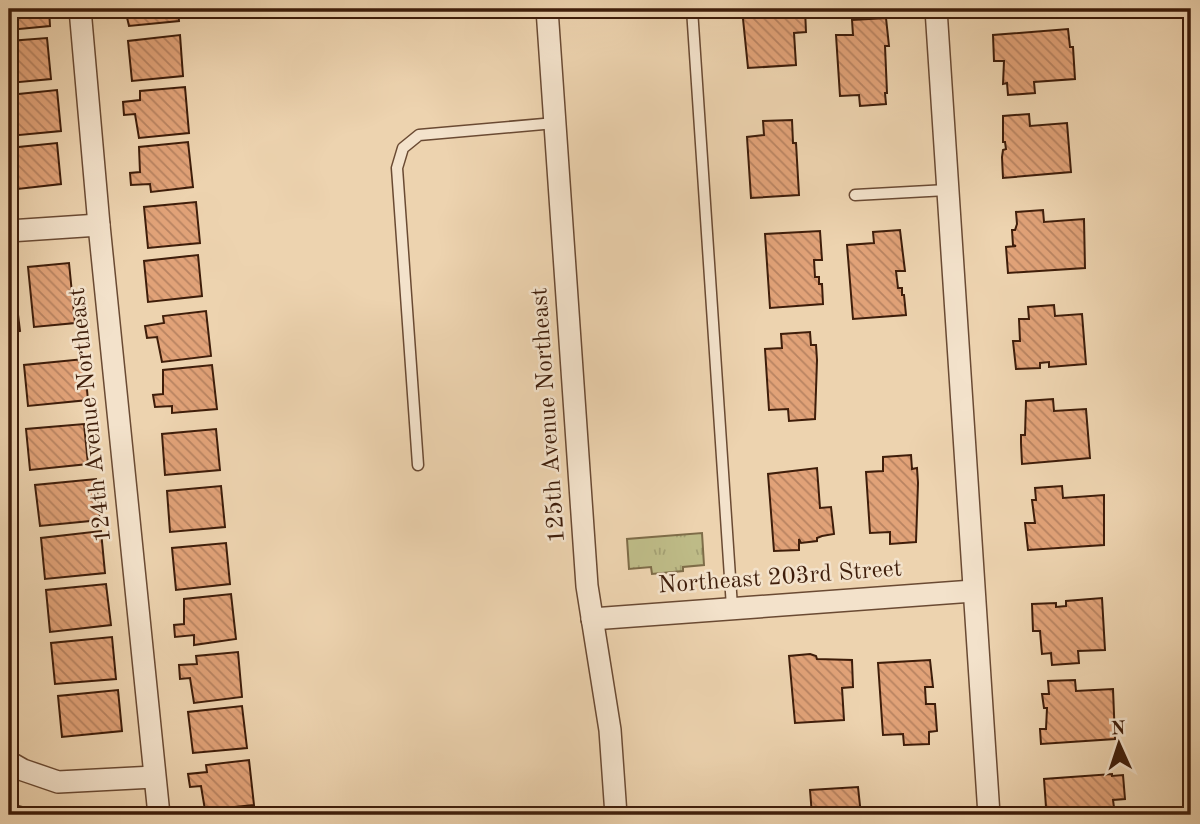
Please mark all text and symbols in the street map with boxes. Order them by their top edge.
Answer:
street label: 124th Avenue Northeast [66,286,116,544]
street label: 125th Avenue Northeast [528,286,570,544]
street label: Northeast 203rd Street [657,557,903,599]
north arrow [1084,708,1154,778]
text: N [1110,720,1126,739]

